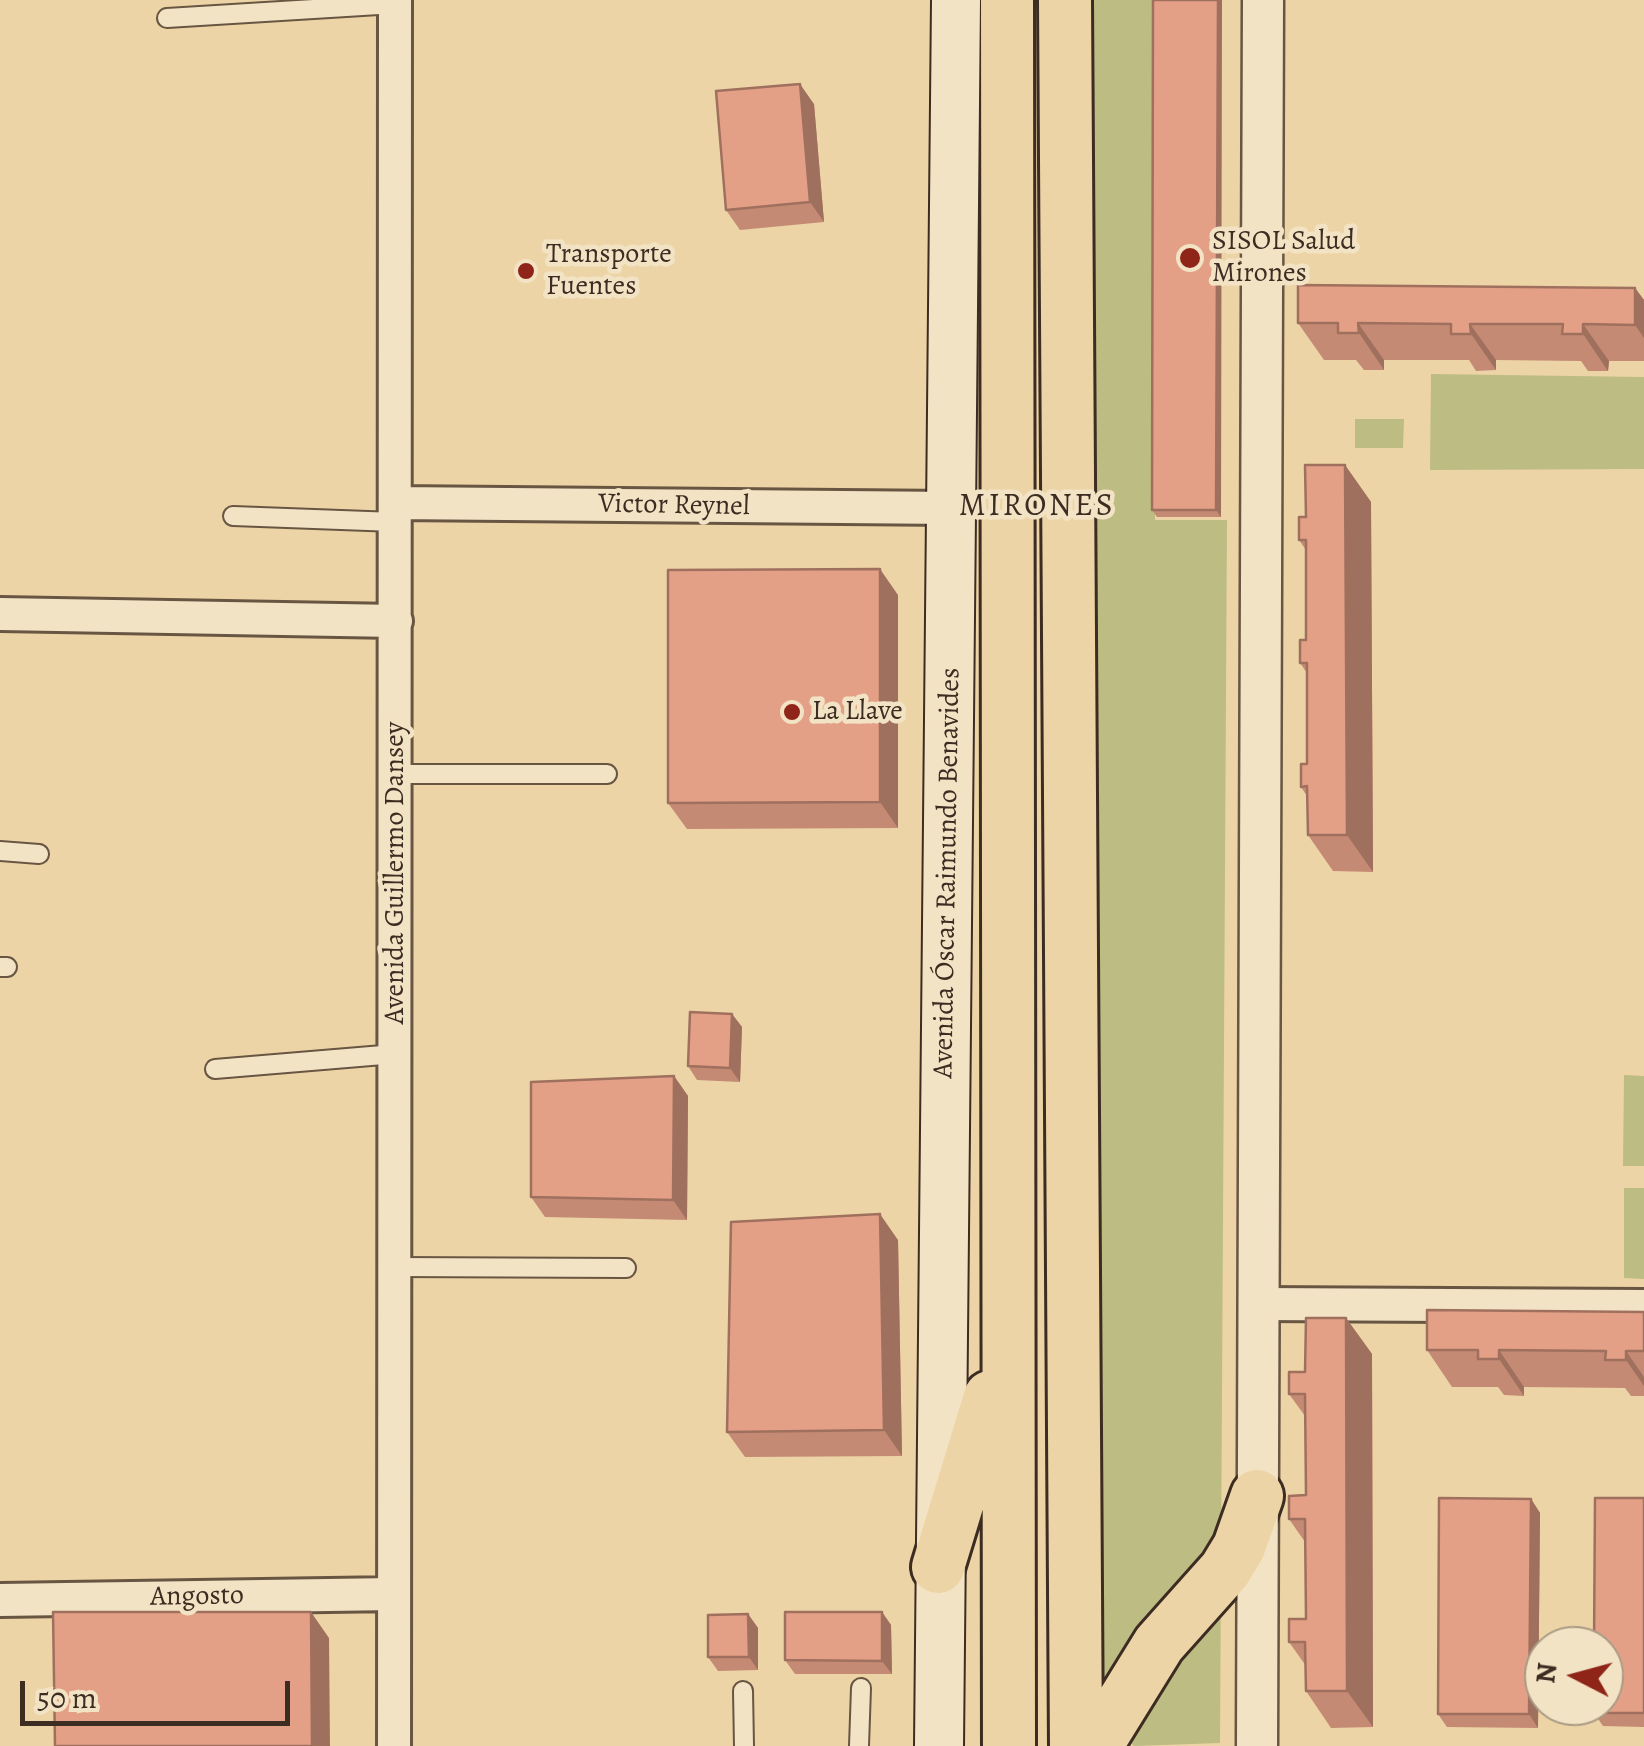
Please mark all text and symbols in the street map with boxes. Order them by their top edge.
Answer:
place label: SISOL Salud Mirones [1212,225,1355,291]
place label: Transporte Fuentes [546,238,672,304]
marker: SISOL Salud Mirones [1177,245,1203,271]
marker: Transporte Fuentes [515,260,537,282]
street label: Victor Reynel [598,488,750,524]
district label: MIRONES [959,488,1115,526]
street label: Avenida Óscar Raimundo Benavides [928,667,968,1079]
place label: La Llave [812,695,903,729]
marker: La Llave [781,701,803,723]
street label: Avenida Guillermo Dansey [379,722,413,1024]
street label: Angosto [150,1579,244,1615]
north arrow [1524,1626,1624,1726]
scale bar [25,1661,295,1723]
text: N [1526,1661,1566,1685]
text: 50 m [37,1678,97,1718]

